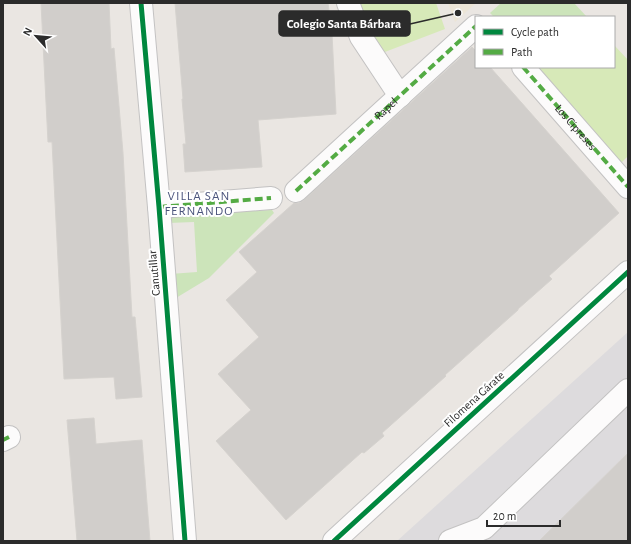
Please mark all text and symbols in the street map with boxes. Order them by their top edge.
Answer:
callout: Colegio Santa Bárbara [279,11,410,36]
north arrow [16,16,56,56]
legend [475,16,615,68]
text: Colegio Santa Bárbara [287,18,401,31]
text: N [21,26,34,38]
text: Cycle path [511,26,559,39]
text: Path [511,46,533,58]
street label: Rapel [372,95,400,122]
street label: Los Cipreses [553,102,599,152]
district label: VILLA SAN FERNANDO [164,190,234,218]
street label: Canutillar [146,249,162,296]
street label: Filomena Gárate [441,369,507,429]
scale bar [487,502,560,528]
text: 20 m [493,510,516,522]

